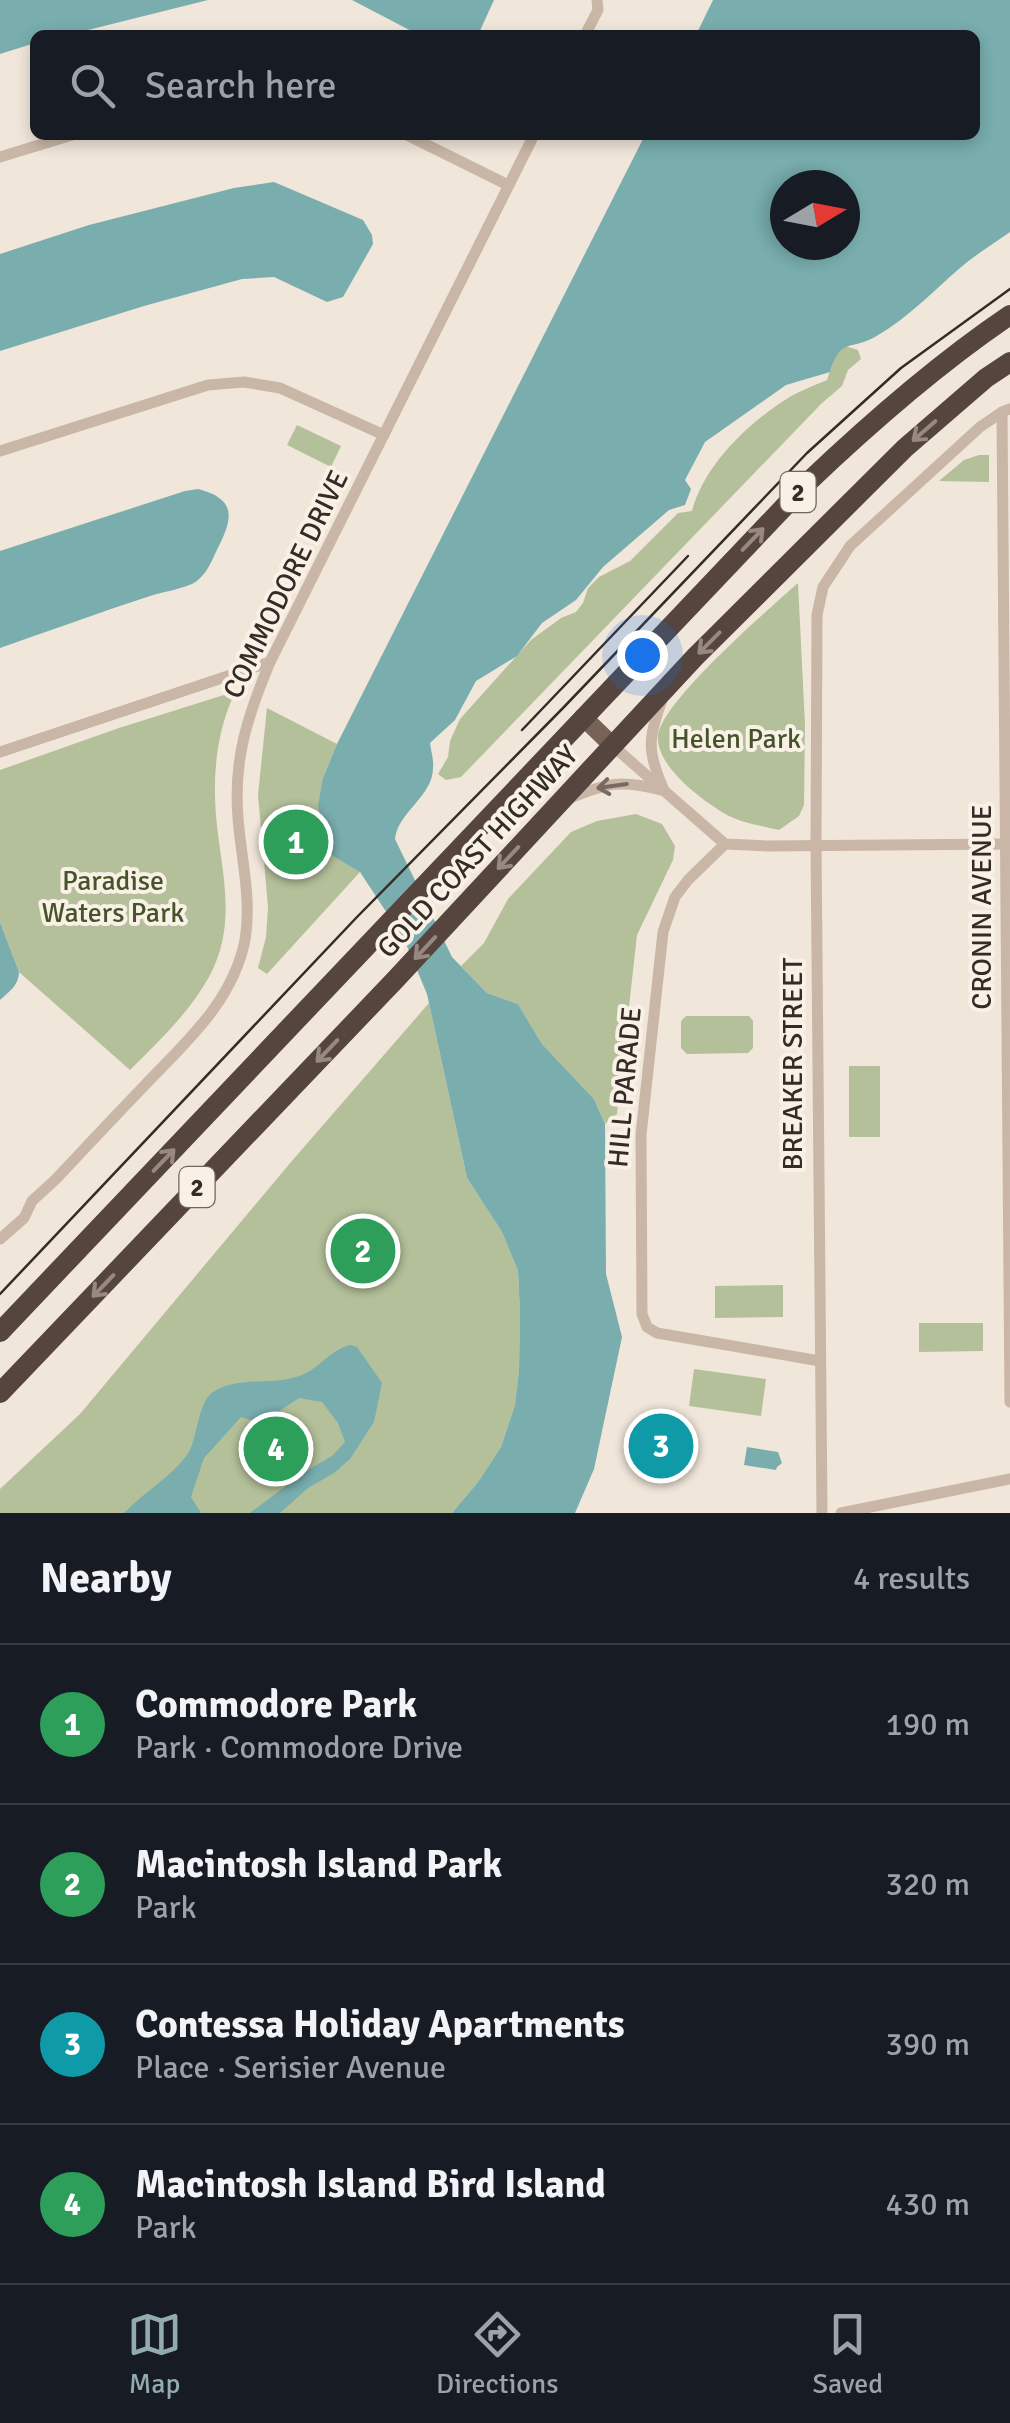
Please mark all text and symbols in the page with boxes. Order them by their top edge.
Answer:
search box [30,30,980,140]
icon: search [65,58,120,113]
text: Search here [145,62,337,109]
north arrow [770,170,860,260]
one-way arrow [911,420,937,442]
street label: COMMODORE DRIVE [216,465,356,704]
road number: 2 [780,472,816,512]
one-way arrow [741,528,765,552]
your location [617,630,668,681]
one-way arrow [698,631,722,655]
park label: Helen Park [671,722,801,756]
street label: GOLD COAST HIGHWAY [370,738,585,965]
one-way arrow [596,777,629,795]
pin: 1 [264,804,328,880]
street label: CRONIN AVENUE [965,804,999,1010]
one-way arrow [496,846,520,870]
park label: Paradise Waters Park [42,864,184,930]
one-way arrow [414,935,437,960]
street label: BREAKER STREET [776,957,810,1171]
street label: HILL PARADE [601,1005,649,1169]
one-way arrow [316,1038,339,1063]
one-way arrow [152,1148,175,1173]
road number: 2 [180,1167,214,1207]
pin: 2 [330,1214,396,1288]
one-way arrow [92,1273,115,1298]
pin: 3 [628,1408,694,1484]
pin: 4 [244,1412,308,1486]
text: Nearby [40,1553,172,1604]
text: 4 results [853,1559,970,1598]
text: Commodore Park [135,1681,417,1728]
text: 1 [64,1705,81,1744]
text: 190 m [886,1705,970,1744]
text: Park · Commodore Drive [135,1728,463,1767]
text: Macintosh Island Park [135,1841,502,1888]
text: 2 [64,1865,81,1904]
text: 320 m [886,1865,970,1904]
text: Park [135,1888,197,1927]
text: Contessa Holiday Apartments [135,2001,625,2048]
text: 3 [64,2025,81,2064]
text: 390 m [886,2025,970,2064]
text: Place · Serisier Avenue [135,2048,446,2087]
text: Macintosh Island Bird Island [135,2161,606,2208]
text: 4 [64,2185,81,2224]
text: 430 m [886,2185,970,2224]
text: Park [135,2208,197,2247]
tab: Map [127,2307,182,2401]
tab: Directions [436,2307,558,2401]
tab: Saved [812,2307,883,2401]

